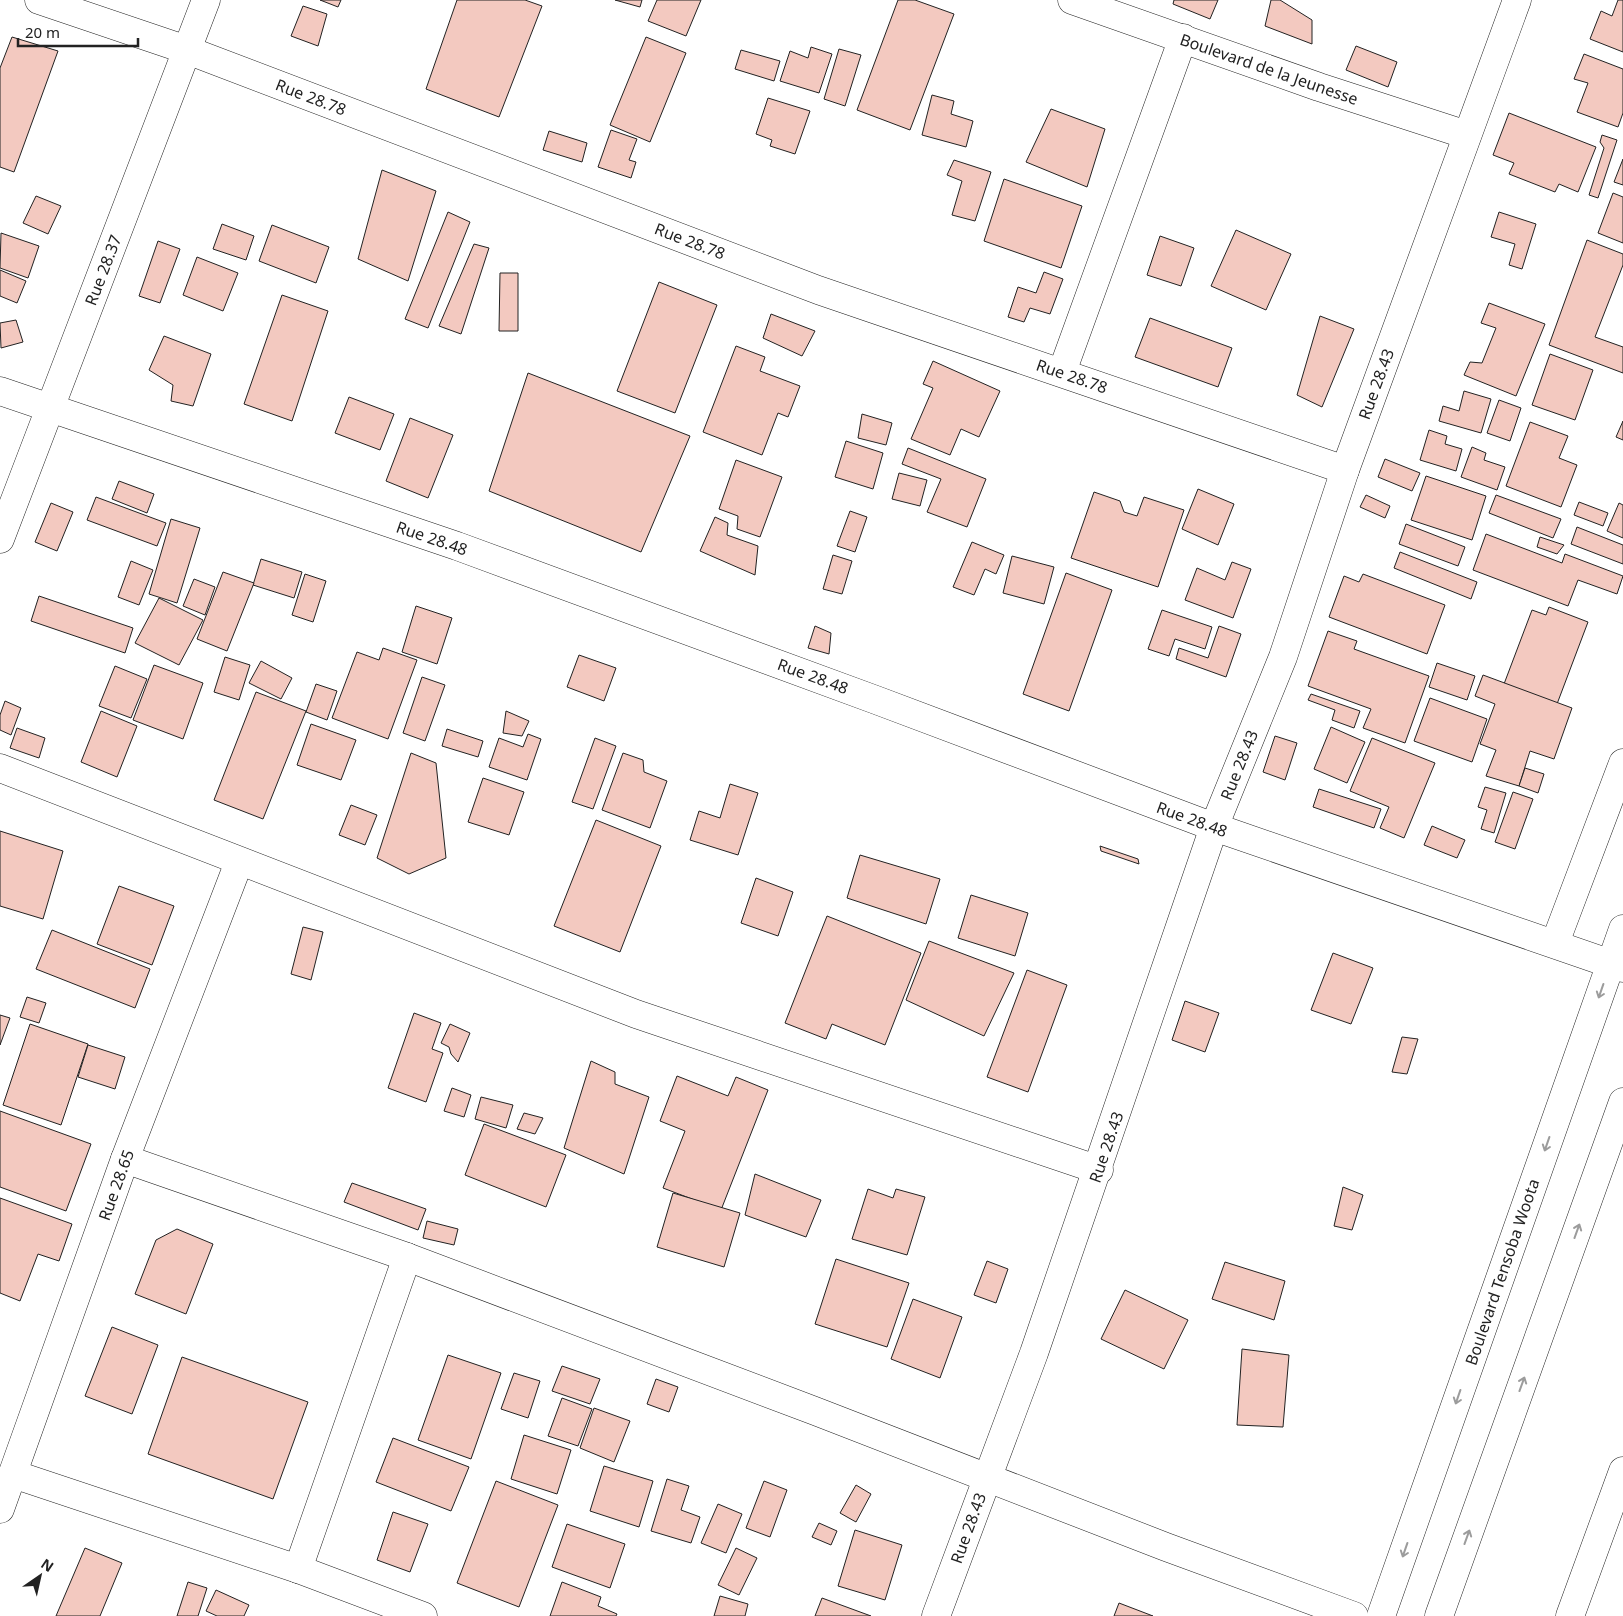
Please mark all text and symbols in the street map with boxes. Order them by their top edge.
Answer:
scale bar [18,15,138,47]
text: 20 m [25,22,60,42]
street label: Boulevard de la Jeunesse [1177,28,1361,110]
street label: Rue 28.78 [273,73,349,121]
street label: Rue 28.78 [652,217,728,265]
street label: Rue 28.37 [79,232,127,308]
street label: Rue 28.43 [1353,346,1399,422]
street label: Rue 28.78 [1033,354,1111,398]
street label: Rue 28.48 [393,516,471,560]
street label: Rue 28.48 [775,653,851,699]
street label: Rue 28.43 [1215,727,1263,803]
street label: Rue 28.48 [1154,796,1230,842]
one-way arrow [1596,983,1605,998]
street label: Rue 28.43 [1084,1108,1128,1186]
one-way arrow [1542,1136,1551,1152]
street label: Rue 28.65 [93,1147,139,1223]
street label: Boulevard Tensoba Woota [1460,1176,1544,1368]
one-way arrow [1573,1224,1582,1240]
one-way arrow [1518,1377,1527,1393]
one-way arrow [1453,1388,1462,1404]
street label: Rue 28.43 [945,1490,991,1566]
one-way arrow [1463,1530,1472,1545]
one-way arrow [1399,1542,1409,1558]
north arrow [15,1551,65,1601]
text: N [38,1554,58,1576]

